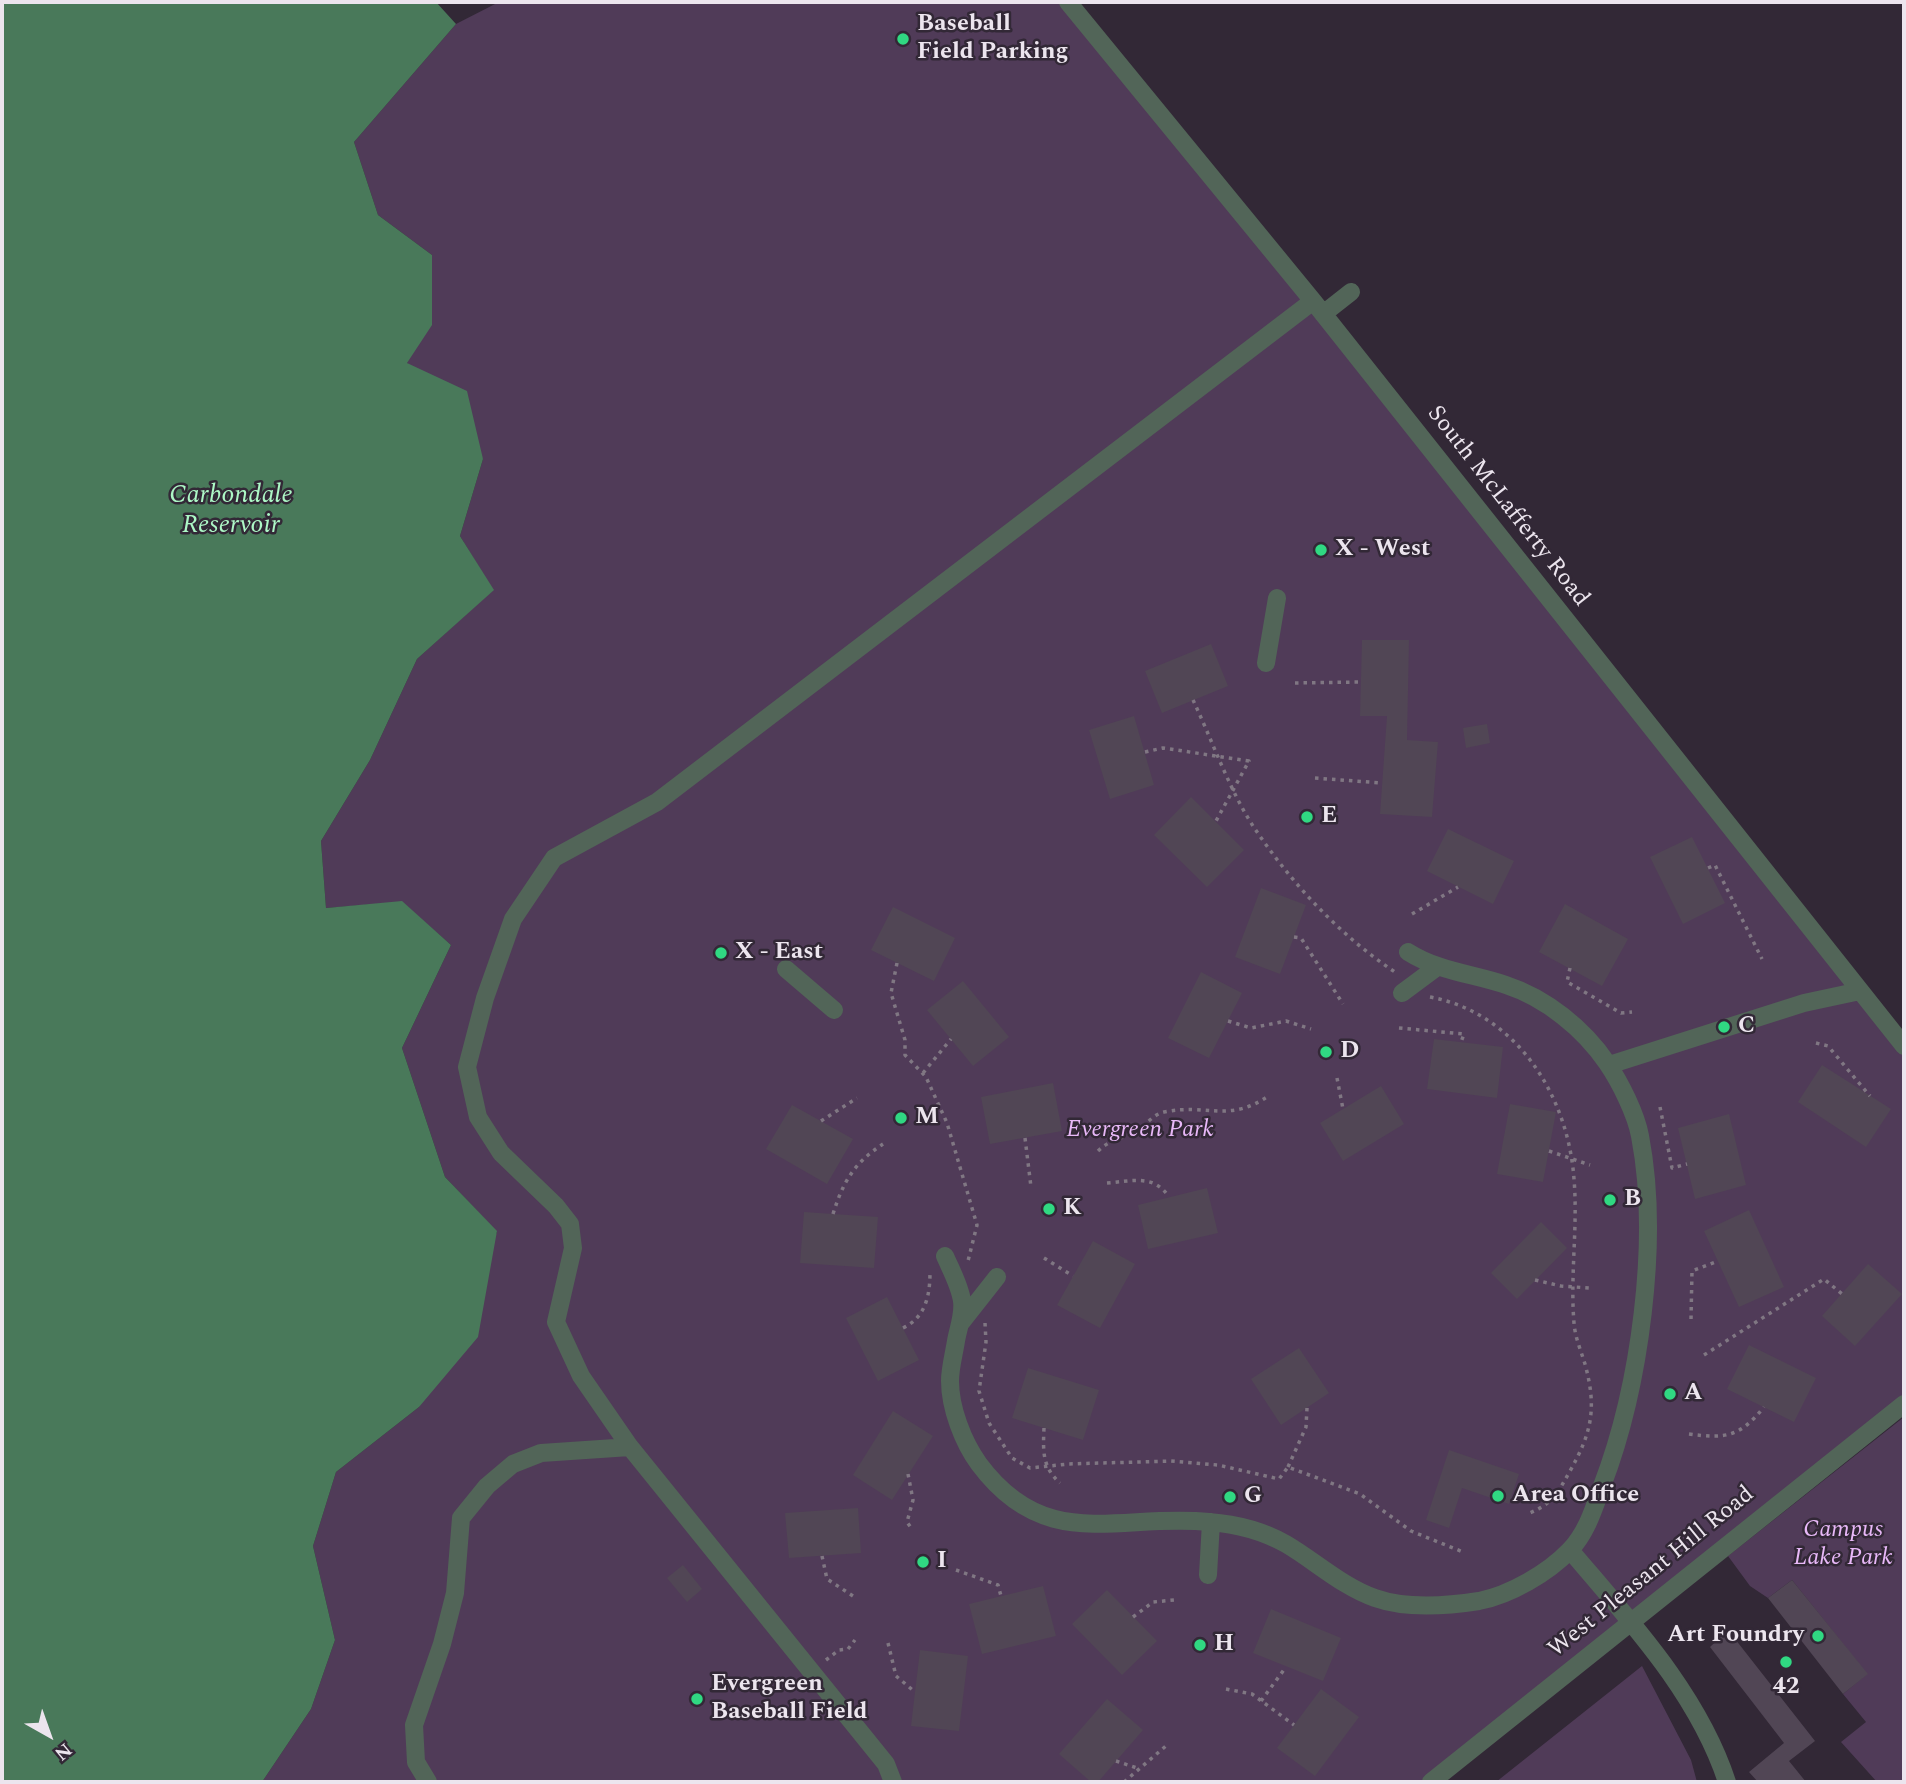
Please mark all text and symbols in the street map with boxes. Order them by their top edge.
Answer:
place label: Baseball Field Parking [917,11,1068,67]
marker: Baseball Field Parking [895,31,911,47]
street label: South McLafferty Road [1420,401,1594,613]
water label: Carbondale Reservoir [169,481,293,542]
place label: X - West [1335,536,1430,564]
marker: X - West [1313,542,1329,558]
place label: E [1321,803,1337,831]
marker: E [1299,809,1315,825]
place label: X - East [735,939,823,967]
marker: X - East [713,945,729,961]
place label: C [1738,1013,1755,1041]
marker: C [1716,1019,1732,1035]
place label: D [1340,1038,1359,1066]
marker: D [1318,1044,1334,1060]
place label: M [915,1104,939,1132]
marker: M [893,1110,909,1126]
park label: Evergreen Park [1066,1117,1214,1145]
place label: B [1624,1186,1641,1214]
marker: B [1602,1192,1618,1208]
place label: K [1063,1195,1082,1223]
marker: K [1041,1201,1057,1217]
place label: A [1684,1380,1703,1408]
marker: A [1662,1386,1678,1402]
street label: West Pleasant Hill Road [1543,1481,1761,1665]
place label: Area Office [1512,1482,1639,1510]
place label: G [1244,1483,1262,1511]
marker: Area Office [1490,1488,1506,1504]
marker: G [1222,1489,1238,1505]
park label: Campus Lake Park [1793,1517,1893,1573]
place label: I [937,1548,947,1576]
marker: I [915,1554,931,1570]
place label: Art Foundry [1667,1622,1804,1650]
marker: Art Foundry [1810,1628,1826,1644]
place label: H [1214,1631,1234,1659]
marker: H [1192,1637,1208,1653]
marker: 42 [1778,1654,1794,1670]
place label: Evergreen Baseball Field [711,1671,868,1727]
place label: 42 [1773,1674,1799,1702]
marker: Evergreen Baseball Field [689,1691,705,1707]
north arrow [14,1700,84,1770]
text: N [48,1735,78,1768]

